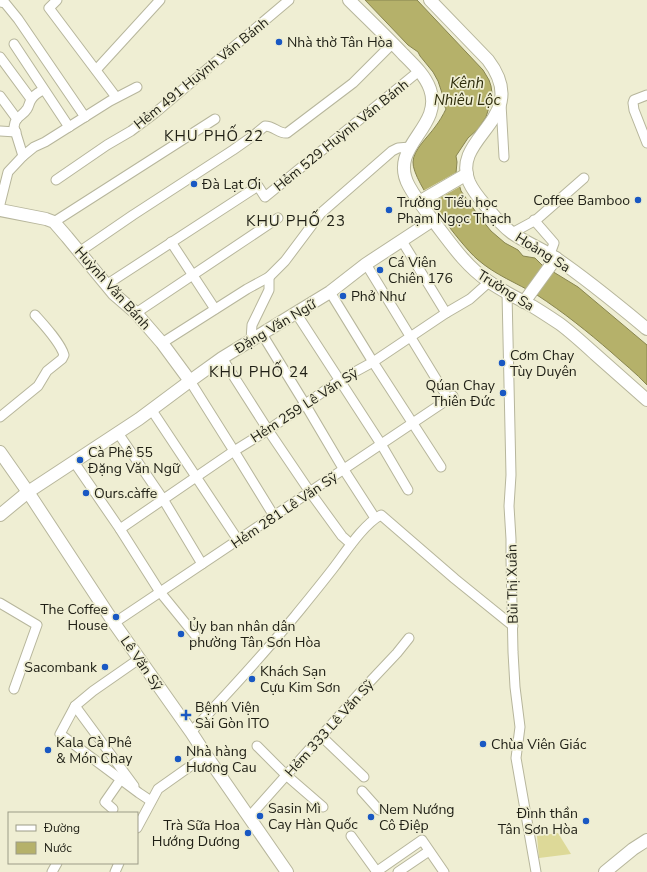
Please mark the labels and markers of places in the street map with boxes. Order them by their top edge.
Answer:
place label: Nhà thờ Tân Hòa [287,33,393,52]
marker: Nhà thờ Tân Hòa [274,37,284,47]
place label: Đà Lạt Ơi [201,175,261,194]
marker: Đà Lạt Ơi [189,179,199,189]
place label: Coffee Bamboo [533,191,630,210]
place label: Trường Tiểu học Phạm Ngọc Thạch [397,193,511,228]
marker: Coffee Bamboo [633,195,643,205]
marker: Trường Tiểu học Phạm Ngọc Thạch [384,205,394,215]
place label: Cá Viên Chiên 176 [388,253,453,288]
marker: Cá Viên Chiên 176 [375,265,385,275]
place label: Phở Như [351,287,407,306]
marker: Phở Như [338,291,348,301]
place label: Cơm Chay Tùy Duyên [510,346,577,381]
marker: Cơm Chay Tùy Duyên [497,358,507,368]
place label: Qúan Chay Thiên Đức [426,376,496,411]
marker: Qúan Chay Thiên Đức [498,388,508,398]
place label: Cà Phê 55 Đặng Văn Ngữ [87,443,181,478]
marker: Cà Phê 55 Đặng Văn Ngữ [75,455,85,465]
place label: Ours.càffe [94,484,157,503]
marker: Ours.càffe [81,488,91,498]
place label: The Coffee House [40,600,108,635]
marker: The Coffee House [111,612,121,622]
place label: Ủy ban nhân dân phường Tân Sơn Hòa [189,617,321,652]
marker: Ủy ban nhân dân phường Tân Sơn Hòa [176,629,186,639]
place label: Sacombank [24,658,98,677]
marker: Sacombank [100,662,110,672]
place label: Khách Sạn Cựu Kim Sơn [260,662,341,697]
marker: Khách Sạn Cựu Kim Sơn [247,674,257,684]
place label: Bệnh Viện Sài Gòn ITO [195,698,270,733]
marker: Bệnh Viện Sài Gòn ITO [180,709,192,721]
place label: Kala Cà Phê & Món Chay [56,733,133,768]
place label: Chùa Viên Giác [491,735,587,754]
marker: Chùa Viên Giác [478,739,488,749]
place label: Nhà hàng Hương Cau [186,742,257,777]
marker: Kala Cà Phê & Món Chay [43,745,53,755]
marker: Nhà hàng Hương Cau [173,754,183,764]
place label: Sasin Mì Cay Hàn Quốc [268,799,358,834]
place label: Nem Nướng Cô Điệp [379,800,455,835]
place label: Đình thần Tân Sơn Hòa [498,804,578,839]
marker: Sasin Mì Cay Hàn Quốc [255,811,265,821]
marker: Nem Nướng Cô Điệp [366,812,376,822]
place label: Trà Sữa Hoa Hướng Dương [152,816,240,851]
marker: Đình thần Tân Sơn Hòa [581,816,591,826]
marker: Trà Sữa Hoa Hướng Dương [243,828,253,838]

